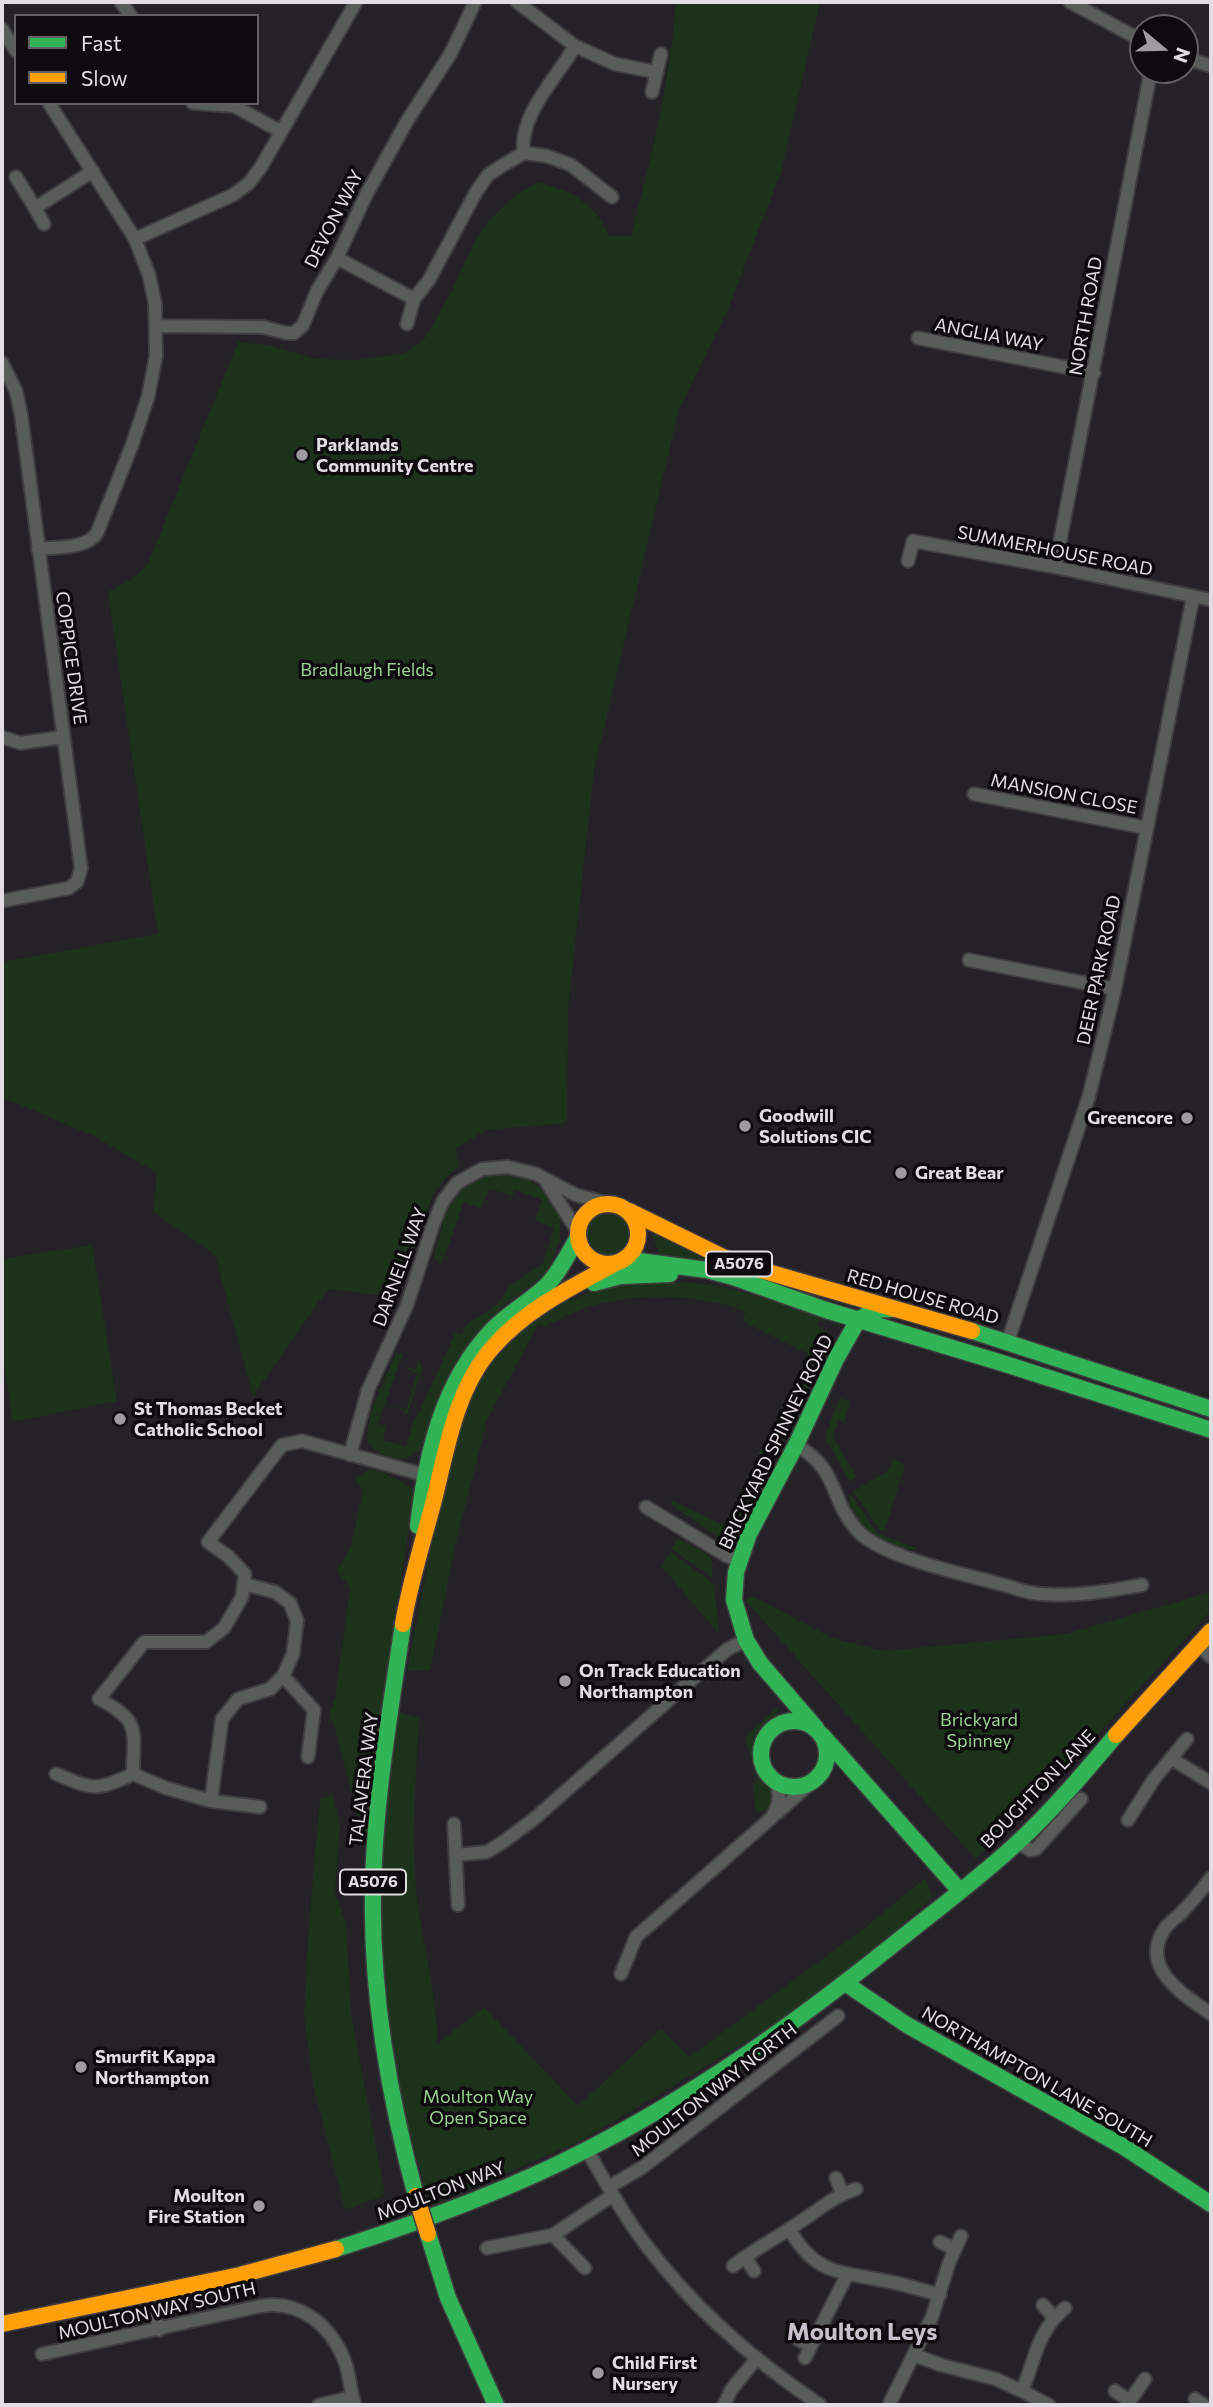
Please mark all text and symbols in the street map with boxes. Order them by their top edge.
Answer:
legend [14,14,259,105]
north arrow [1129,14,1199,84]
text: Fast [81,30,122,55]
text: N [1169,45,1196,66]
text: Slow [81,65,128,90]
street label: DEVON WAY [300,166,368,272]
street label: NORTH ROAD [1065,255,1107,377]
street label: ANGLIA WAY [933,314,1045,356]
place label: Parklands Community Centre [316,434,474,476]
marker: Parklands Community Centre [294,447,310,463]
street label: SUMMERHOUSE ROAD [956,521,1154,581]
street label: COPPICE DRIVE [51,590,91,726]
park label: Bradlaugh Fields [300,659,434,681]
street label: MANSION CLOSE [989,769,1139,819]
street label: DEER PARK ROAD [1073,893,1125,1047]
place label: Goodwill Solutions CIC [759,1105,872,1148]
place label: Greencore [1087,1107,1173,1129]
marker: Greencore [1179,1110,1195,1126]
marker: Goodwill Solutions CIC [737,1118,753,1134]
place label: Great Bear [915,1162,1004,1184]
marker: Great Bear [893,1165,909,1181]
street label: DARNELL WAY [368,1205,432,1329]
road number: A5076 [706,1252,772,1276]
street label: RED HOUSE ROAD [845,1265,1001,1329]
street label: BRICKYARD SPINNEY ROAD [715,1331,837,1553]
place label: St Thomas Becket Catholic School [134,1398,282,1440]
marker: St Thomas Becket Catholic School [112,1411,128,1427]
place label: On Track Education Northampton [579,1660,741,1702]
marker: On Track Education Northampton [557,1673,573,1689]
park label: Brickyard Spinney [940,1709,1018,1752]
street label: TALAVERA WAY [345,1711,383,1847]
street label: BOUGHTON LANE [976,1725,1100,1853]
road number: A5076 [340,1870,406,1894]
street label: NORTHAMPTON LANE SOUTH [918,2002,1156,2152]
street label: MOULTON WAY NORTH [627,2019,801,2161]
place label: Smurfit Kappa Northampton [95,2046,215,2088]
marker: Smurfit Kappa Northampton [73,2059,89,2075]
park label: Moulton Way Open Space [423,2086,533,2128]
street label: MOULTON WAY [374,2157,508,2225]
place label: Moulton Fire Station [148,2185,245,2228]
marker: Moulton Fire Station [251,2198,267,2214]
street label: MOULTON WAY SOUTH [56,2278,258,2344]
district label: Moulton Leys [787,2318,937,2346]
place label: Child First Nursery [612,2352,697,2394]
marker: Child First Nursery [590,2365,606,2381]

